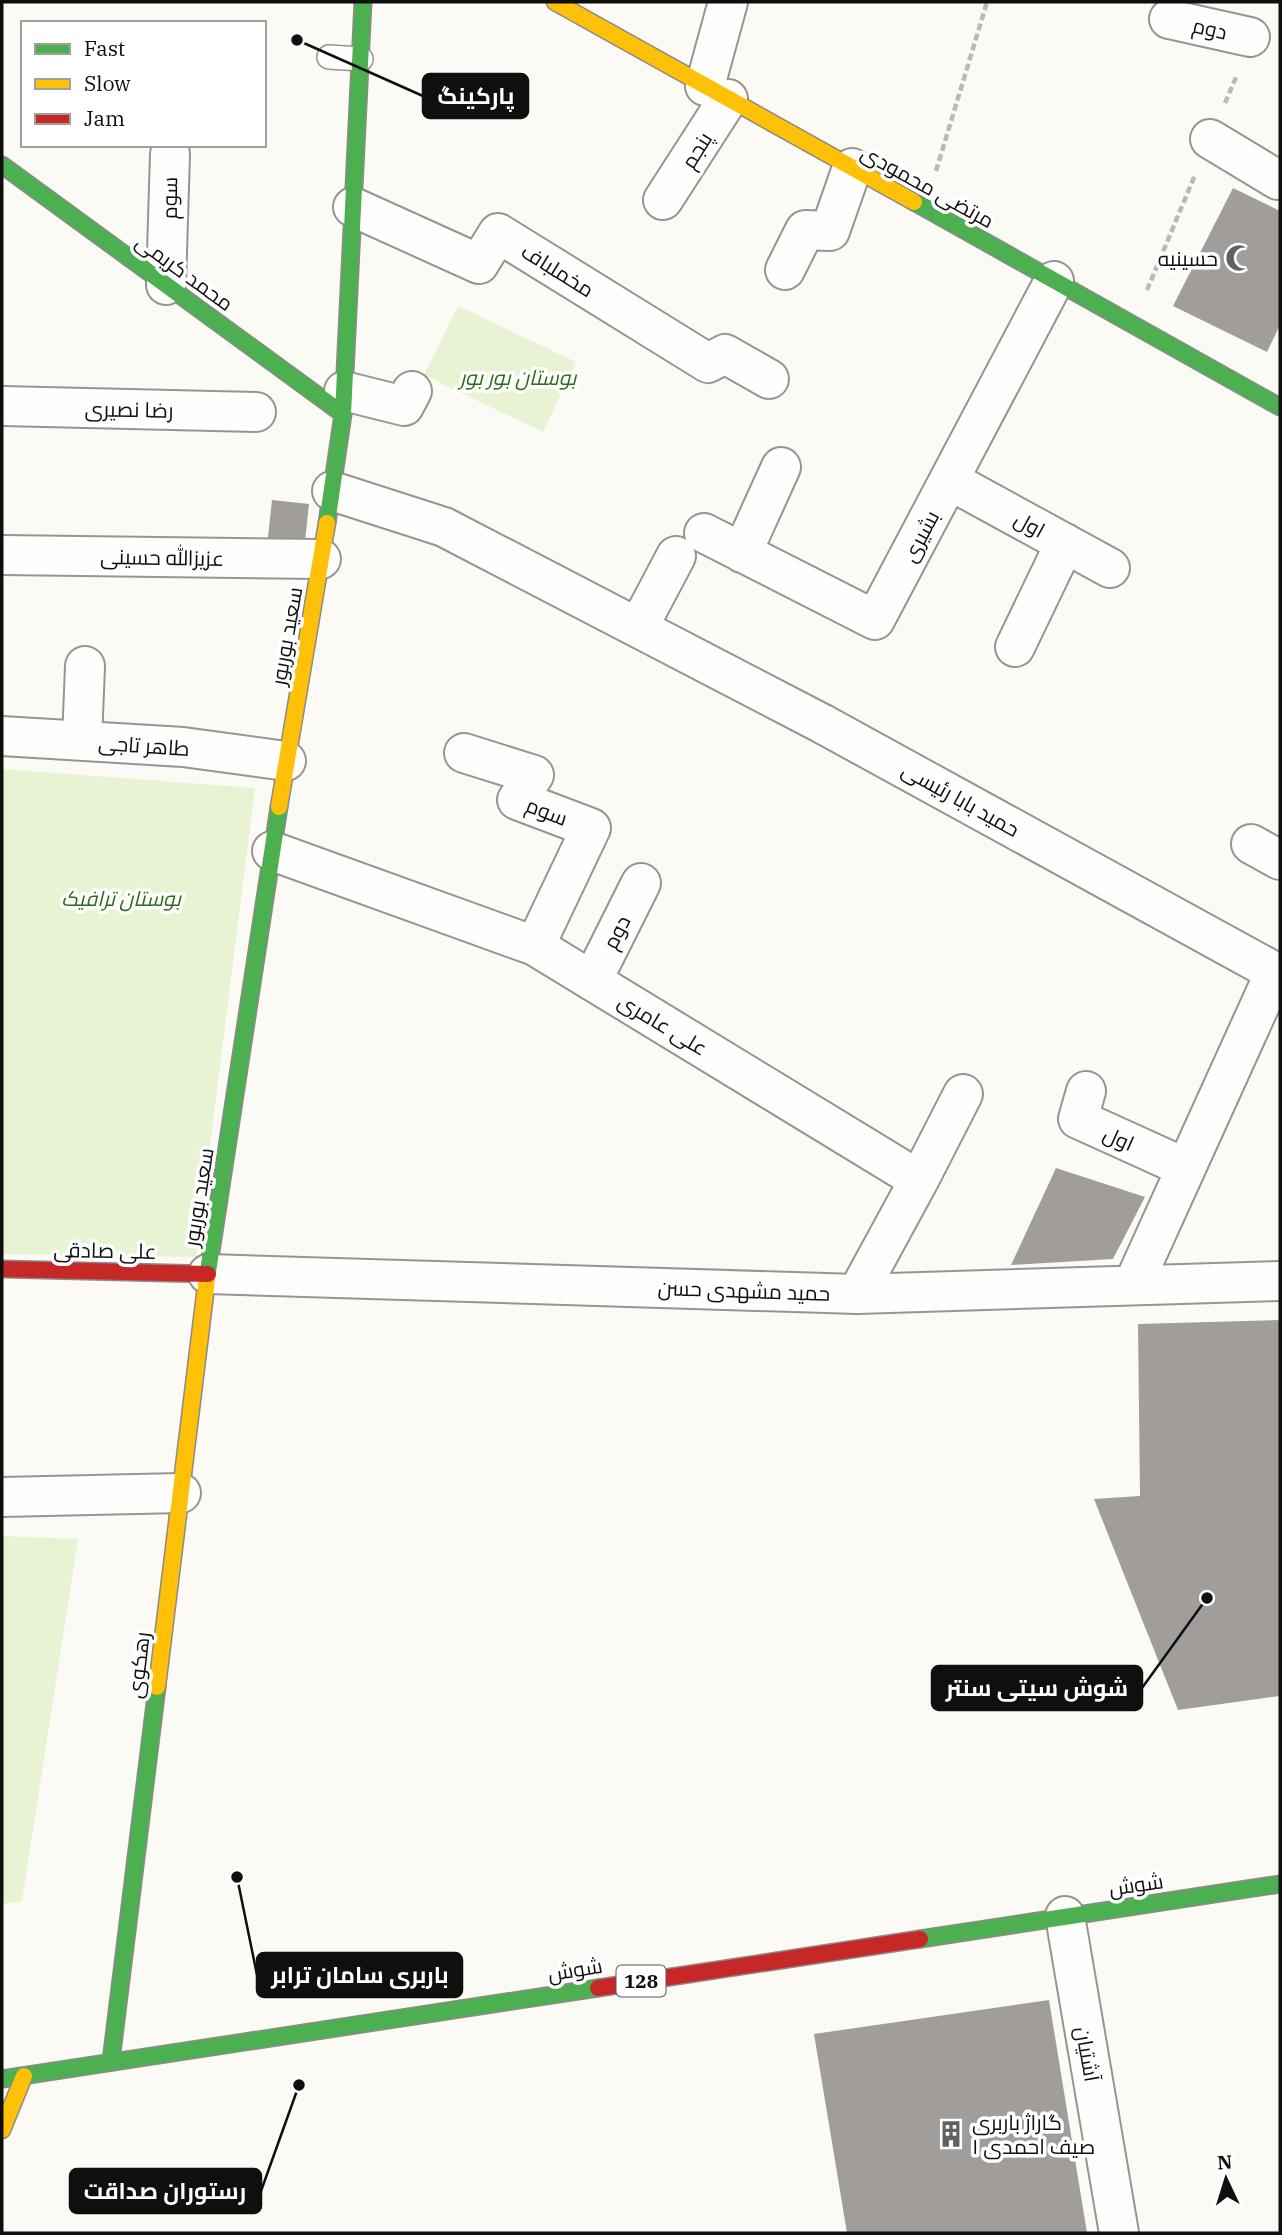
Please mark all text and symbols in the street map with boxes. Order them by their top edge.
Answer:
street label: دوم [1190,10,1230,47]
legend [21,21,266,147]
text: Fast [84,34,125,62]
text: Slow [84,69,131,97]
callout: پارکینگ [423,74,528,118]
text: پارکینگ [437,80,515,112]
text: Jam [84,104,125,132]
street label: پنجم [674,126,719,174]
street label: مرتضی محمودی [856,138,1000,234]
street label: سوم [155,176,184,220]
street label: محمد کریمی [131,227,239,317]
street label: مخملباف [516,237,600,303]
mosque icon: حسینیه [1224,243,1254,273]
place label: حسینیه [1158,244,1218,272]
park label: بوستان بور بور [457,363,578,391]
street label: رضا نصیری [84,394,174,424]
street label: اول [1010,504,1050,544]
street label: بشیری [895,505,945,567]
street label: عزیزالله حسینی [100,542,224,572]
street label: سعید بوربور [263,585,308,688]
street label: طاهر تاجی [97,728,191,762]
street label: حمید بابا رئیسی [897,755,1025,843]
street label: سوم [522,790,572,833]
park label: بوستان ترافیک [61,884,182,912]
street label: دوم [596,910,637,954]
street label: علی عامری [613,986,713,1062]
street label: اول [1099,1119,1139,1157]
street label: سعید بوربور [176,1146,220,1249]
street label: علی صادقی [53,1235,157,1265]
street label: حمید مشهدی حسن [657,1273,831,1307]
street label: رهکوی [120,1630,156,1700]
callout: شوش سیتی سنتر [932,1666,1142,1710]
text: شوش سیتی سنتر [945,1672,1128,1702]
street label: شوش [1107,1866,1165,1902]
street label: شوش [546,1951,604,1987]
callout: باربری سامان ترابر [257,1953,462,1997]
text: باربری سامان ترابر [270,1959,449,1989]
road number: 128 [616,1966,666,1996]
street label: آشتیان [1069,2024,1107,2084]
place label: گاراژ باربری صیف احمدی ۱ [972,2108,1095,2160]
building icon: گاراژ باربری صیف احمدی ۱ [936,2119,966,2149]
north arrow [1191,2144,1261,2214]
text: N [1216,2150,1233,2175]
callout: رستوران صداقت [70,2169,261,2213]
text: رستوران صداقت [84,2175,246,2205]

